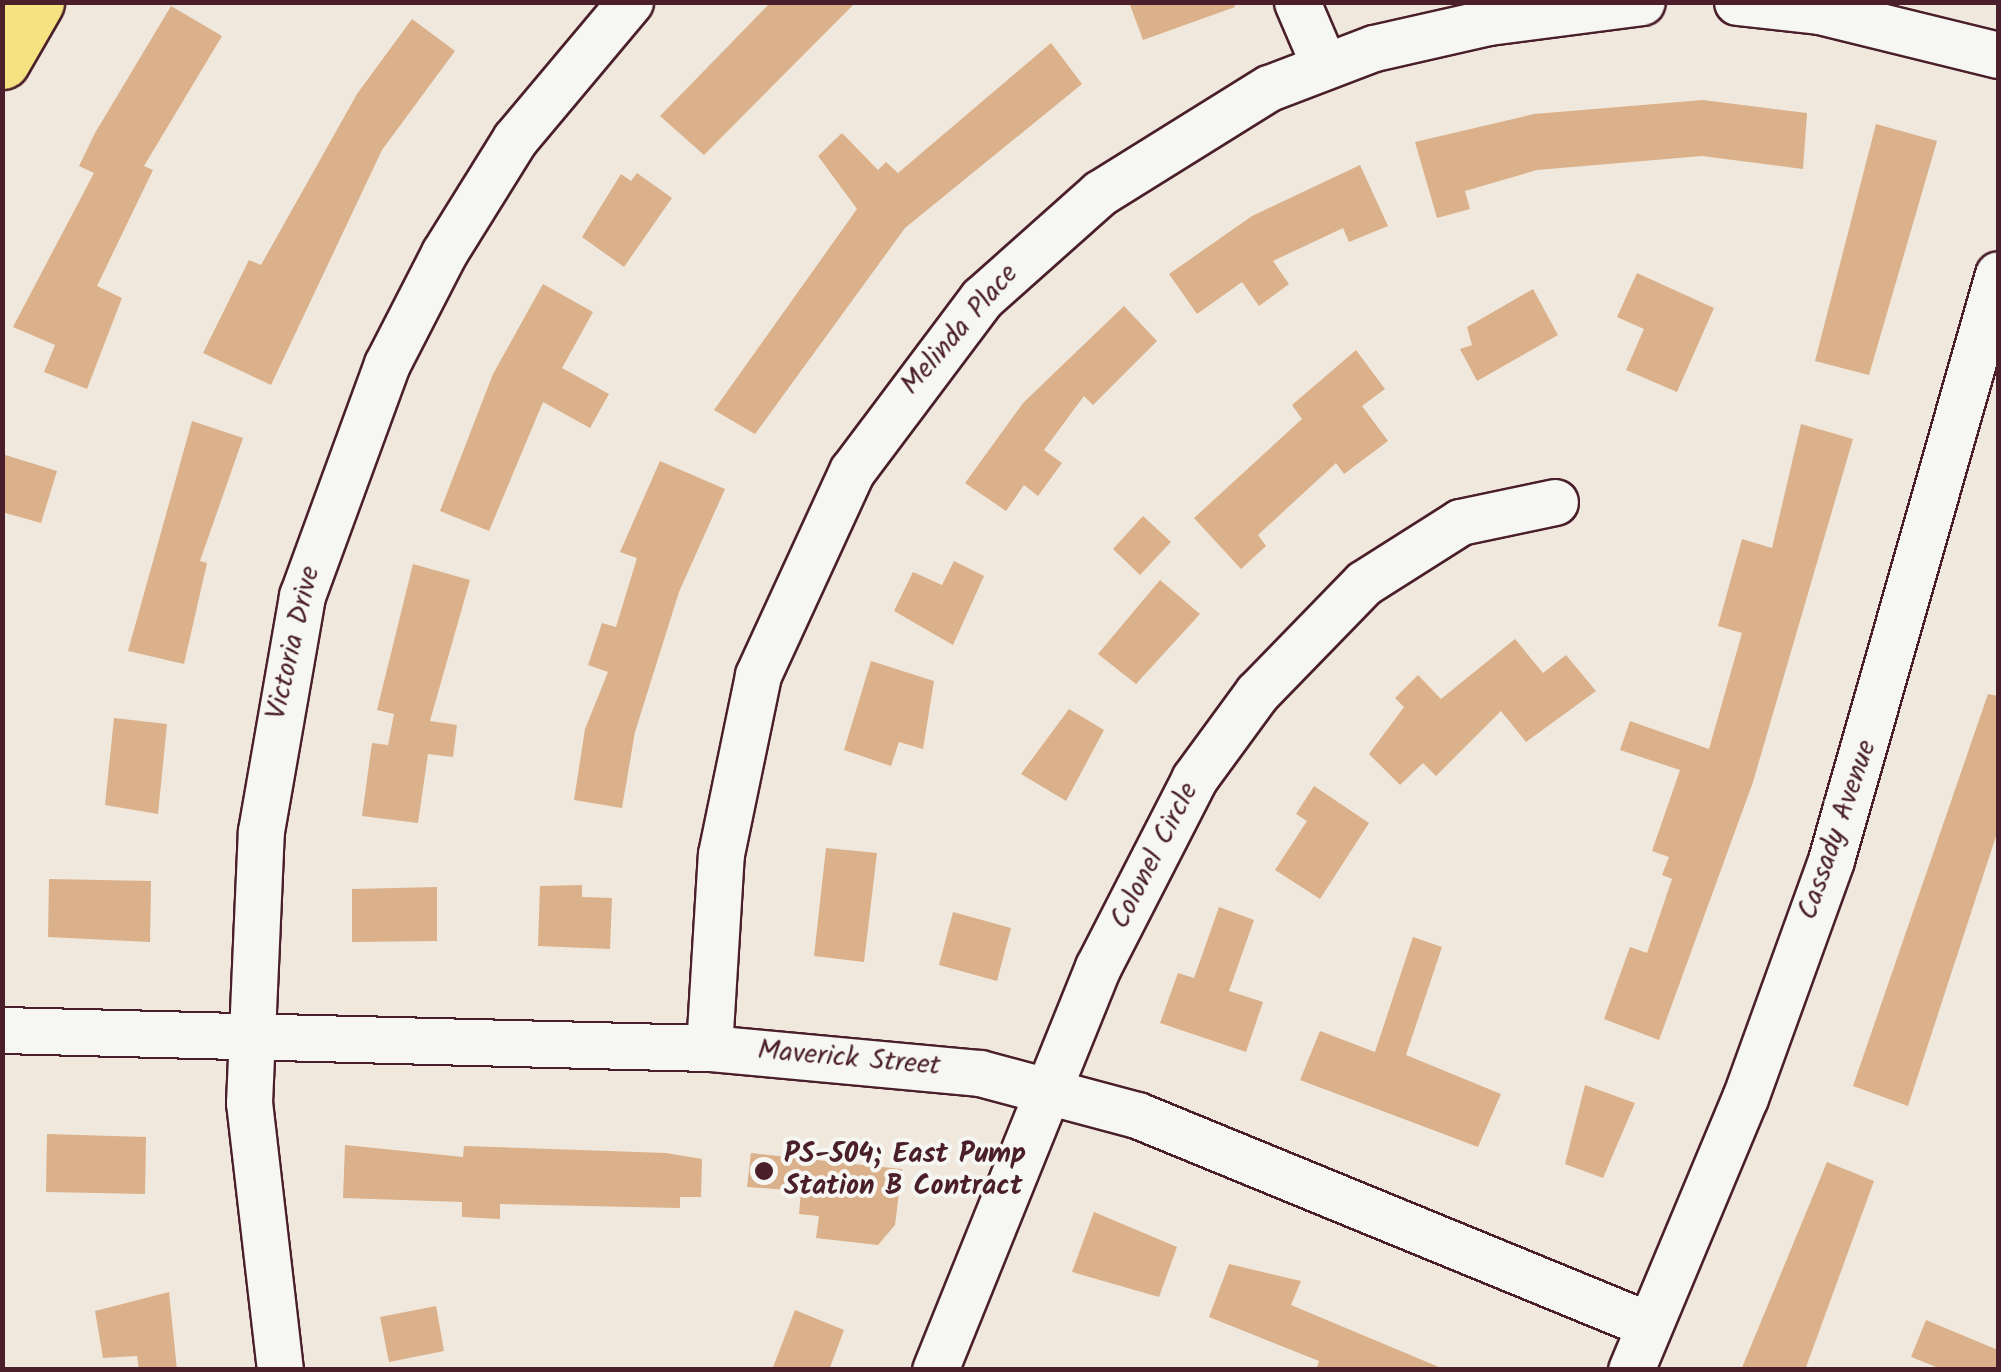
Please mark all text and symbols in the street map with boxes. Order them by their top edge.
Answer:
street label: Melinda Place [894,258,1026,402]
street label: Victoria Drive [260,563,328,723]
street label: Cassady Avenue [1792,736,1884,924]
street label: Colonel Circle [1104,777,1206,935]
street label: Maverick Street [756,1034,942,1084]
place label: PS-504; East Pump Station B Contract [784,1138,1026,1204]
marker: PS-504; East Pump Station B Contract [753,1160,775,1182]

